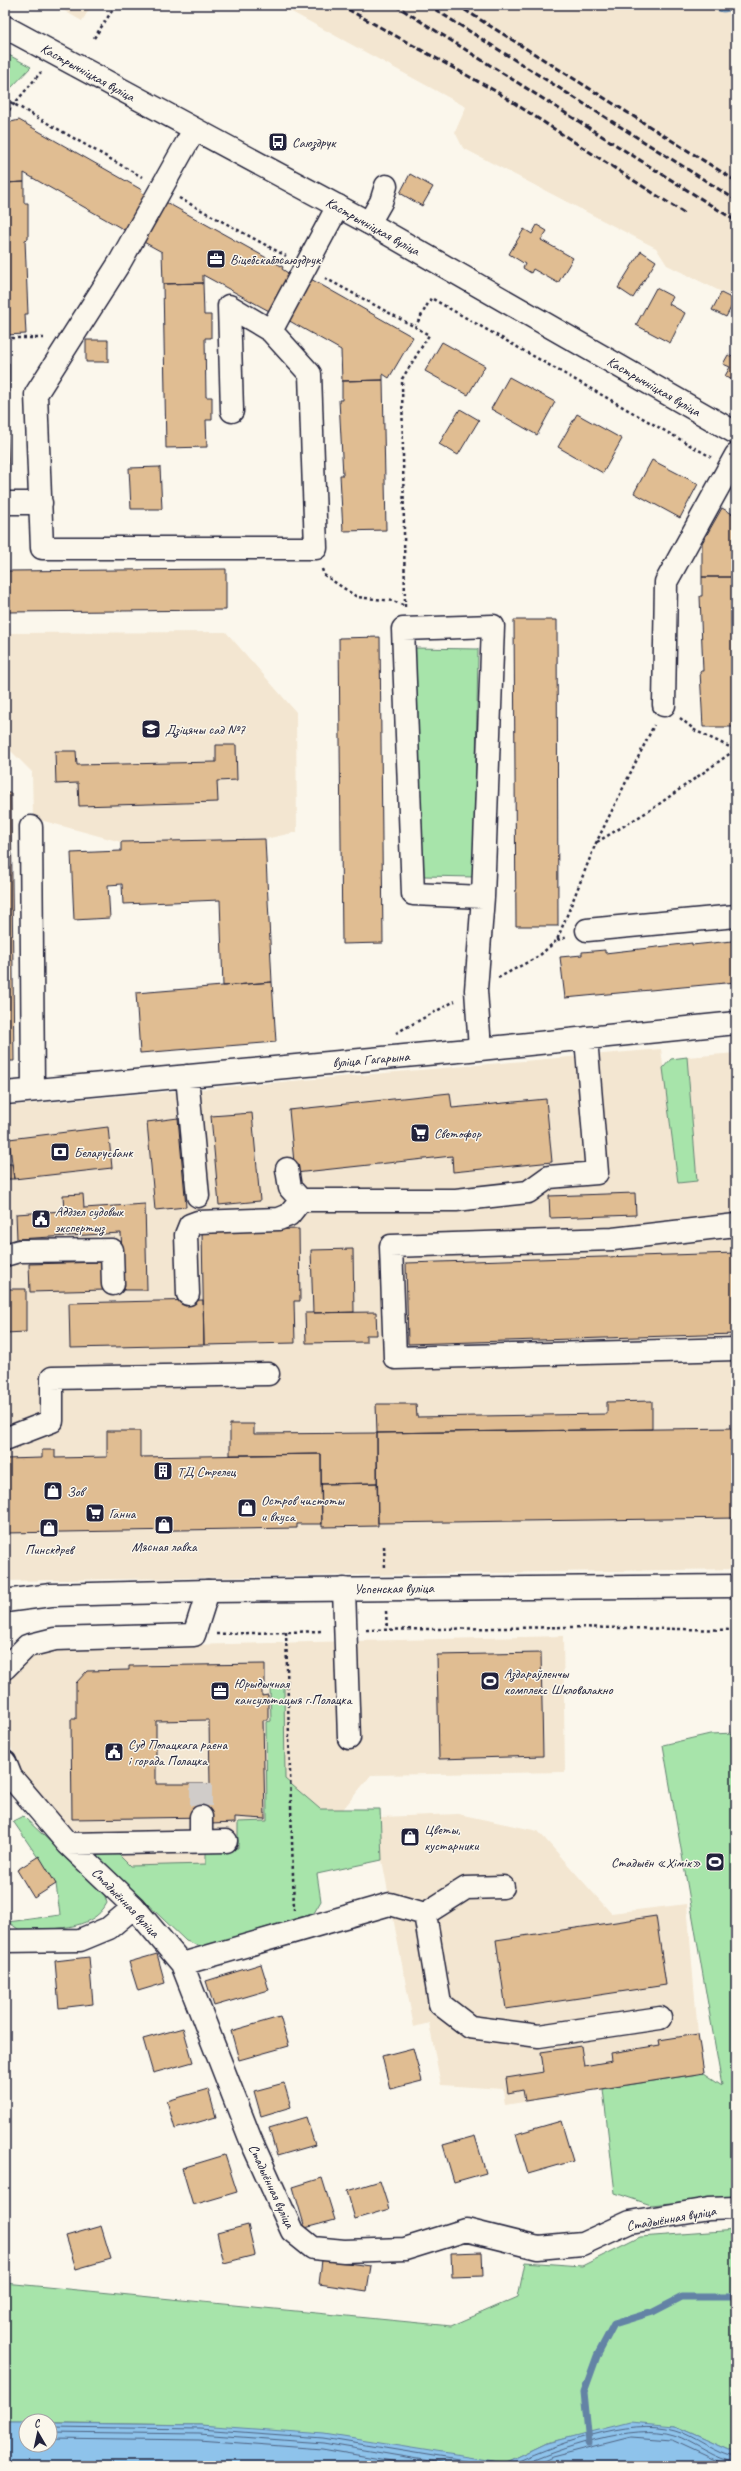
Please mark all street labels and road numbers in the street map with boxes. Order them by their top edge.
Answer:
street label: Кастрычніцкая вуліца [38,40,139,106]
street label: Кастрычніцкая вуліца [323,194,424,260]
street label: Кастрычніцкая вуліца [604,353,704,420]
street label: вуліца Гагарына [332,1048,411,1071]
street label: Успенская вуліца [354,1579,435,1598]
street label: Стадыённая вуліца [88,1864,164,1941]
street label: Стадыённая вуліца [245,2142,299,2232]
street label: Стадыённая вуліца [625,2202,718,2235]

